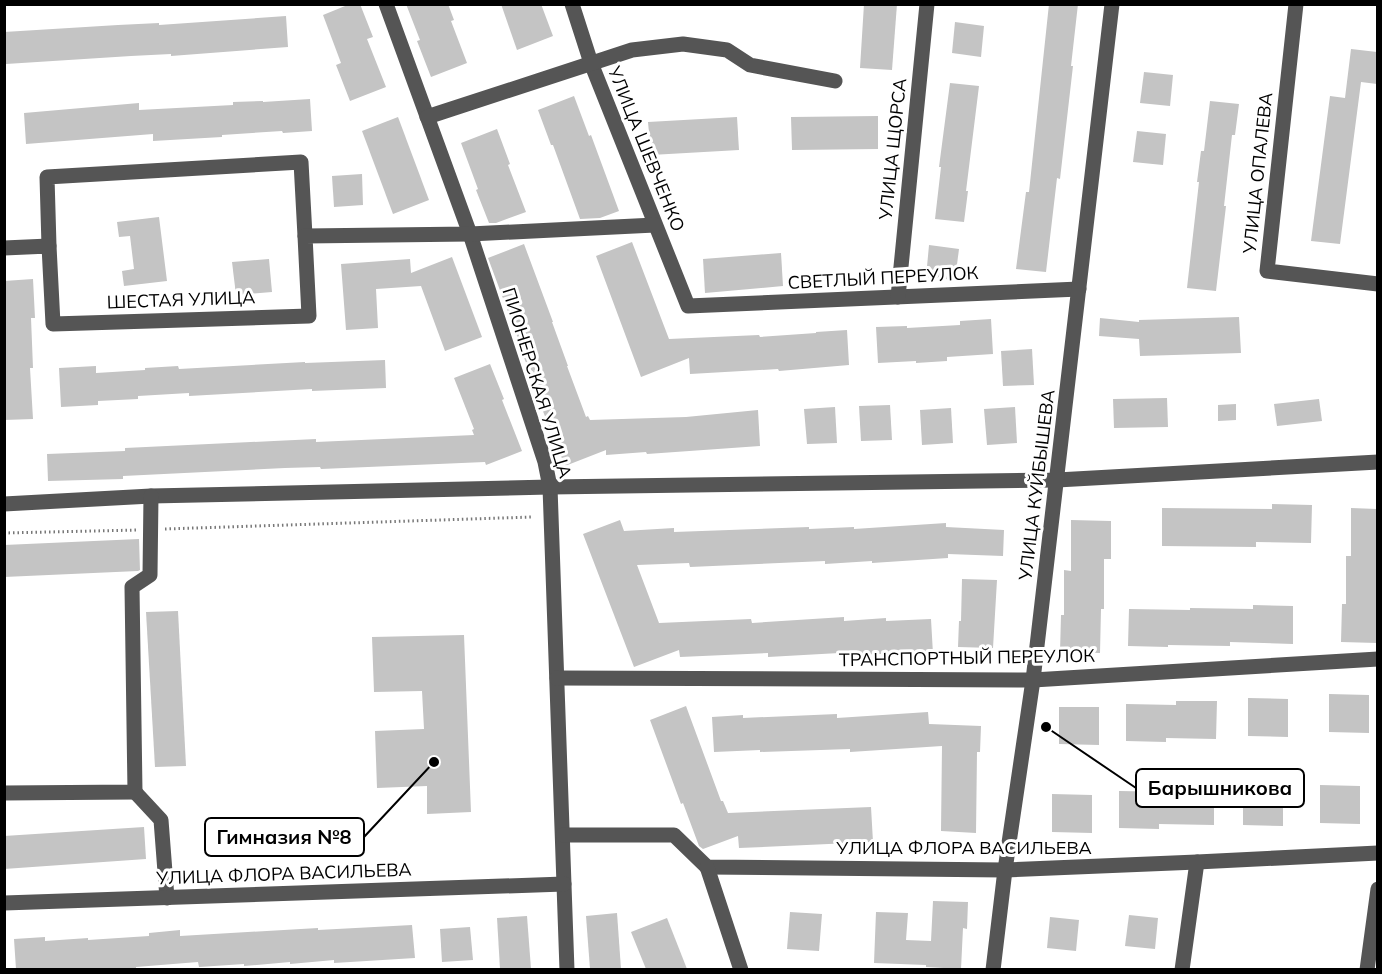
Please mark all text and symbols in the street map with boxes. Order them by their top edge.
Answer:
street label: УЛИЦА ШЕВЧЕНКО [602,62,690,235]
street label: УЛИЦА ЩОРСА [874,77,911,222]
street label: УЛИЦА ОПАЛЕВА [1237,91,1277,256]
street label: СВЕТЛЫЙ ПЕРЕУЛОК [787,261,979,294]
street label: ШЕСТАЯ УЛИЦА [106,285,256,314]
street label: ПИОНЕРСКАЯ УЛИЦА [498,285,577,481]
street label: УЛИЦА КУЙБЫШЕВА [1013,388,1060,583]
street label: ТРАНСПОРТНЫЙ ПЕРЕУЛОК [839,644,1095,671]
callout: Барышникова [1136,769,1304,807]
text: Барышникова [1148,775,1292,800]
callout: Гимназия №8 [205,818,364,856]
text: Гимназия №8 [216,824,352,849]
street label: УЛИЦА ФЛОРА ВАСИЛЬЕВА [835,836,1092,859]
street label: УЛИЦА ФЛОРА ВАСИЛЬЕВА [155,858,412,889]

